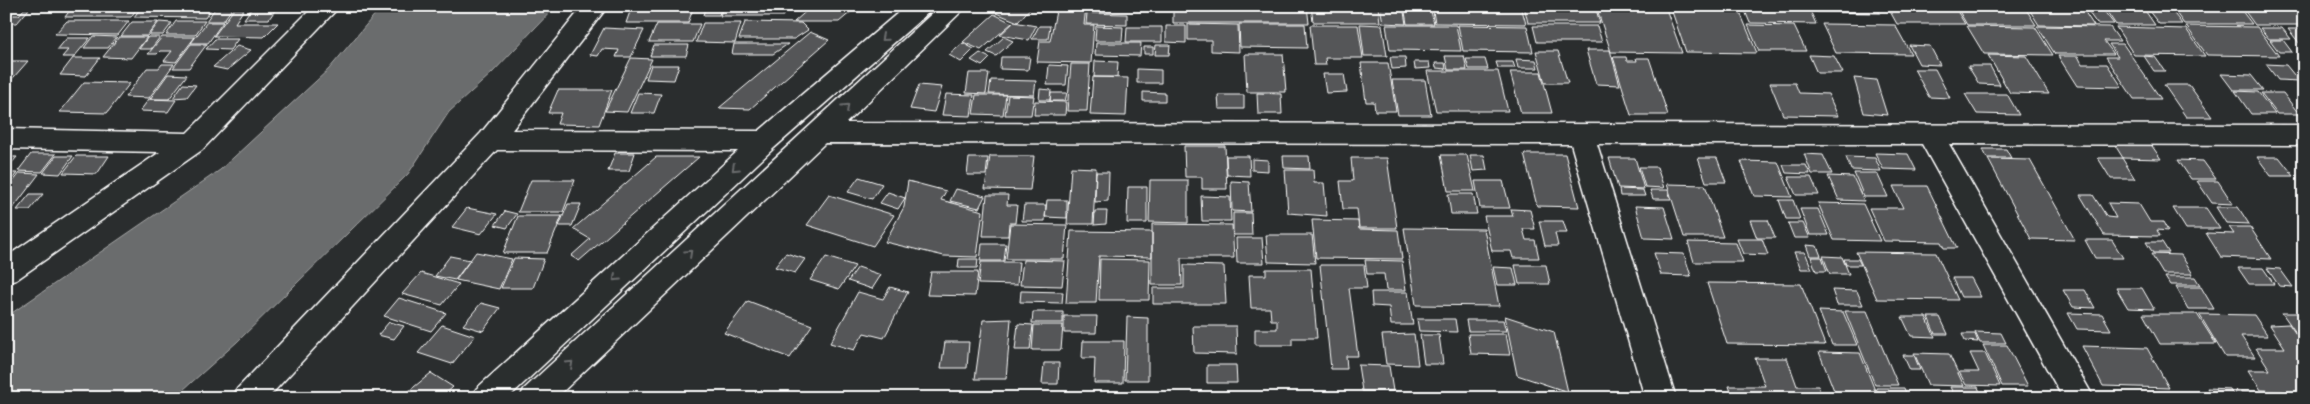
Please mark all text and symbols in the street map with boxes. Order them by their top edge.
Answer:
one-way arrow [881,32,890,41]
one-way arrow [841,104,850,113]
one-way arrow [732,162,741,171]
one-way arrow [683,250,692,259]
one-way arrow [613,272,622,281]
one-way arrow [565,361,574,370]

